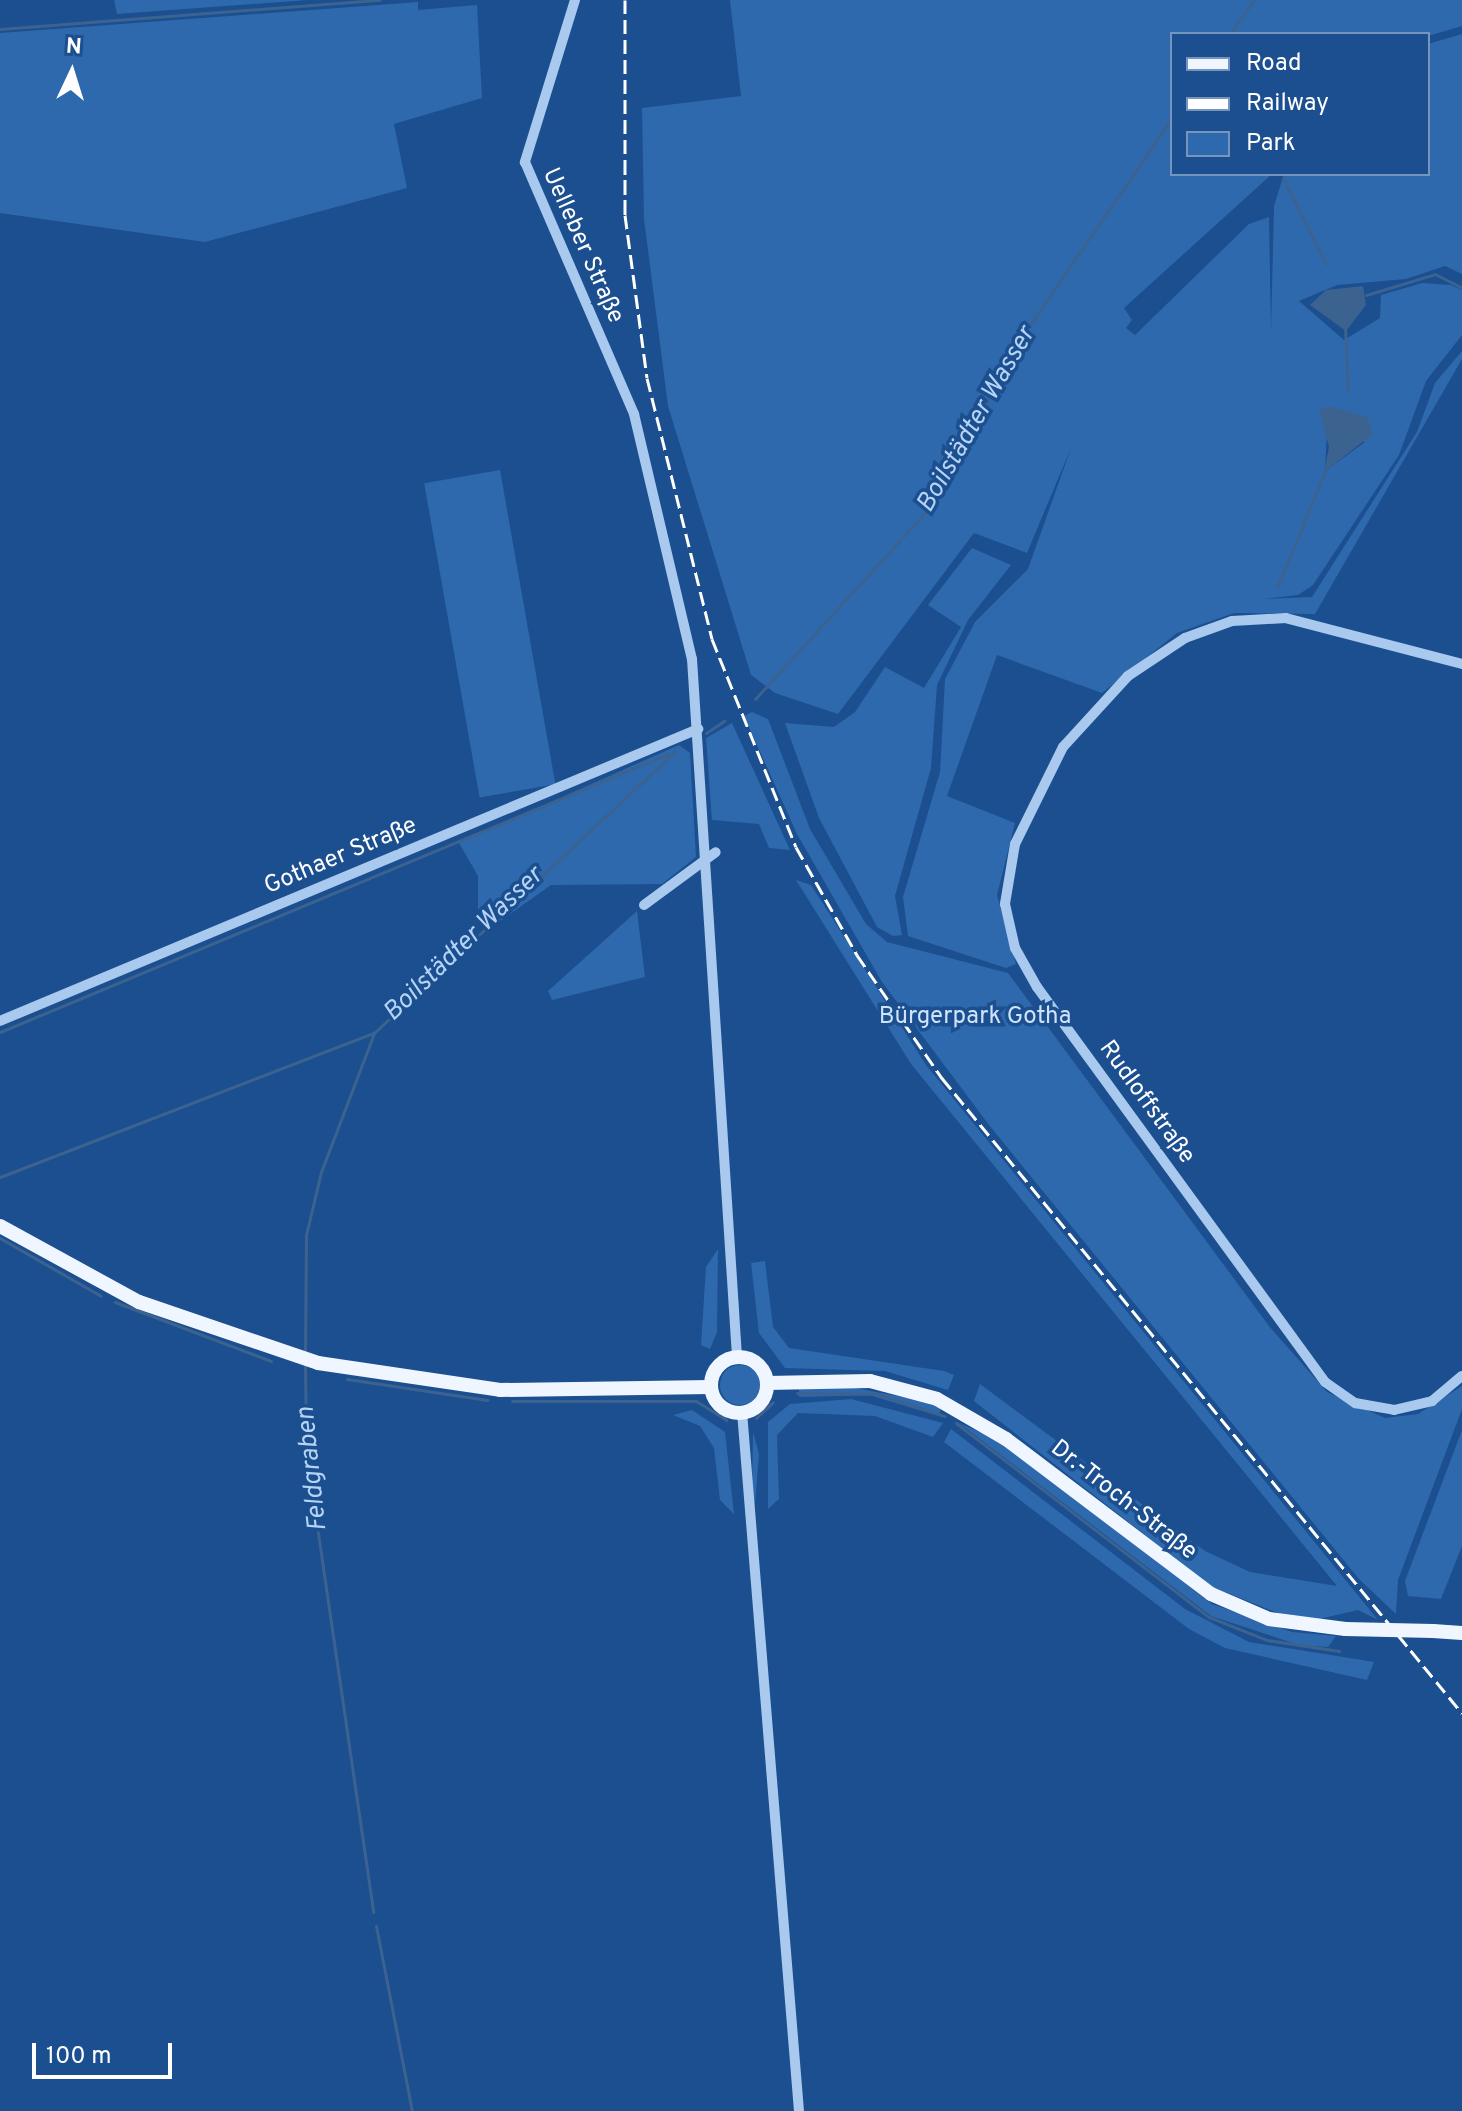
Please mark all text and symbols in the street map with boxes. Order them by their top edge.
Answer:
north arrow [32,32,112,112]
legend [1170,32,1430,176]
text: N [65,34,83,62]
text: Road [1246,49,1302,79]
text: Railway [1246,89,1329,119]
text: Park [1246,129,1296,159]
street label: Uelleber Straße [535,164,629,328]
water label: Boilstädter Wasser [911,321,1043,519]
street label: Gothaer Straße [260,812,422,902]
water label: Boilstädter Wasser [378,861,550,1029]
park label: Bürgerpark Gotha [879,1004,1071,1032]
street label: Rudloffstraße [1092,1036,1200,1170]
water label: Feldgraben [291,1405,335,1533]
street label: Dr.-Troch-Straße [1044,1435,1202,1567]
scale bar [36,2027,176,2077]
text: 100 m [46,2042,112,2072]

